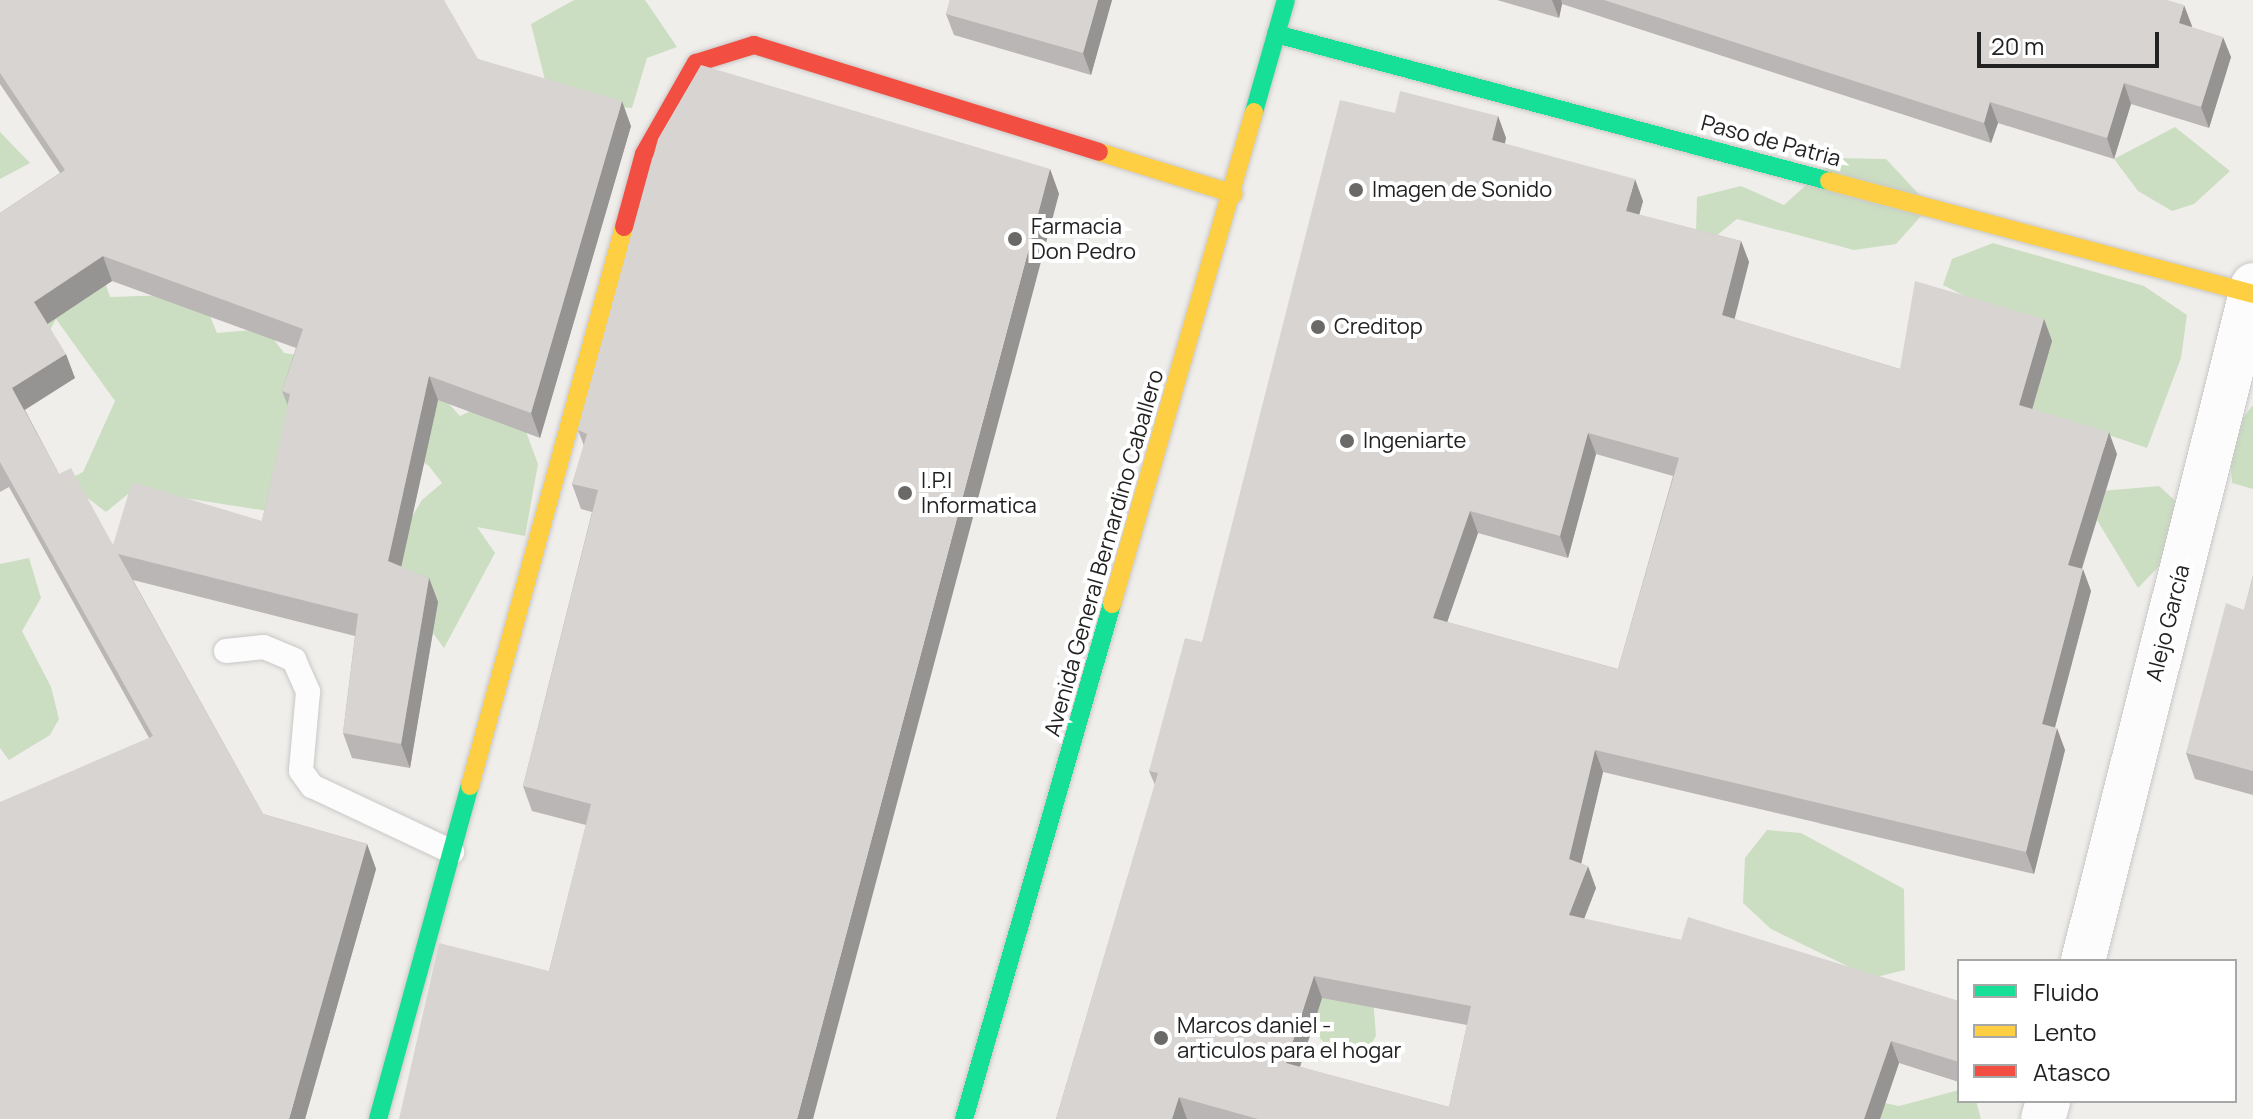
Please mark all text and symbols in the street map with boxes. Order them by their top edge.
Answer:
scale bar [1981,16,2163,66]
text: 20 m [1991,29,2044,62]
street label: Paso de Patria [1698,110,1844,172]
place label: Imagen de Sonido [1372,177,1552,203]
marker: Imagen de Sonido [1347,181,1365,199]
place label: Farmacia Don Pedro [1031,213,1136,264]
marker: Farmacia Don Pedro [1006,230,1024,248]
place label: Creditop [1334,314,1423,340]
marker: Creditop [1309,318,1327,336]
street label: Avenida General Bernardino Caballero [1039,367,1169,739]
place label: Ingeniarte [1363,428,1466,454]
marker: Ingeniarte [1338,432,1356,450]
place label: I.P.I Informatica [921,467,1037,518]
marker: I.P.I Informatica [896,484,914,502]
street label: Alejo García [2141,562,2195,684]
legend [1957,959,2237,1103]
text: Fluido [2033,975,2099,1008]
place label: Marcos daniel - articulos para el hogar [1177,1012,1401,1064]
text: Lento [2033,1015,2097,1048]
marker: Marcos daniel - articulos para el hogar [1152,1029,1170,1047]
text: Atasco [2033,1055,2110,1088]

